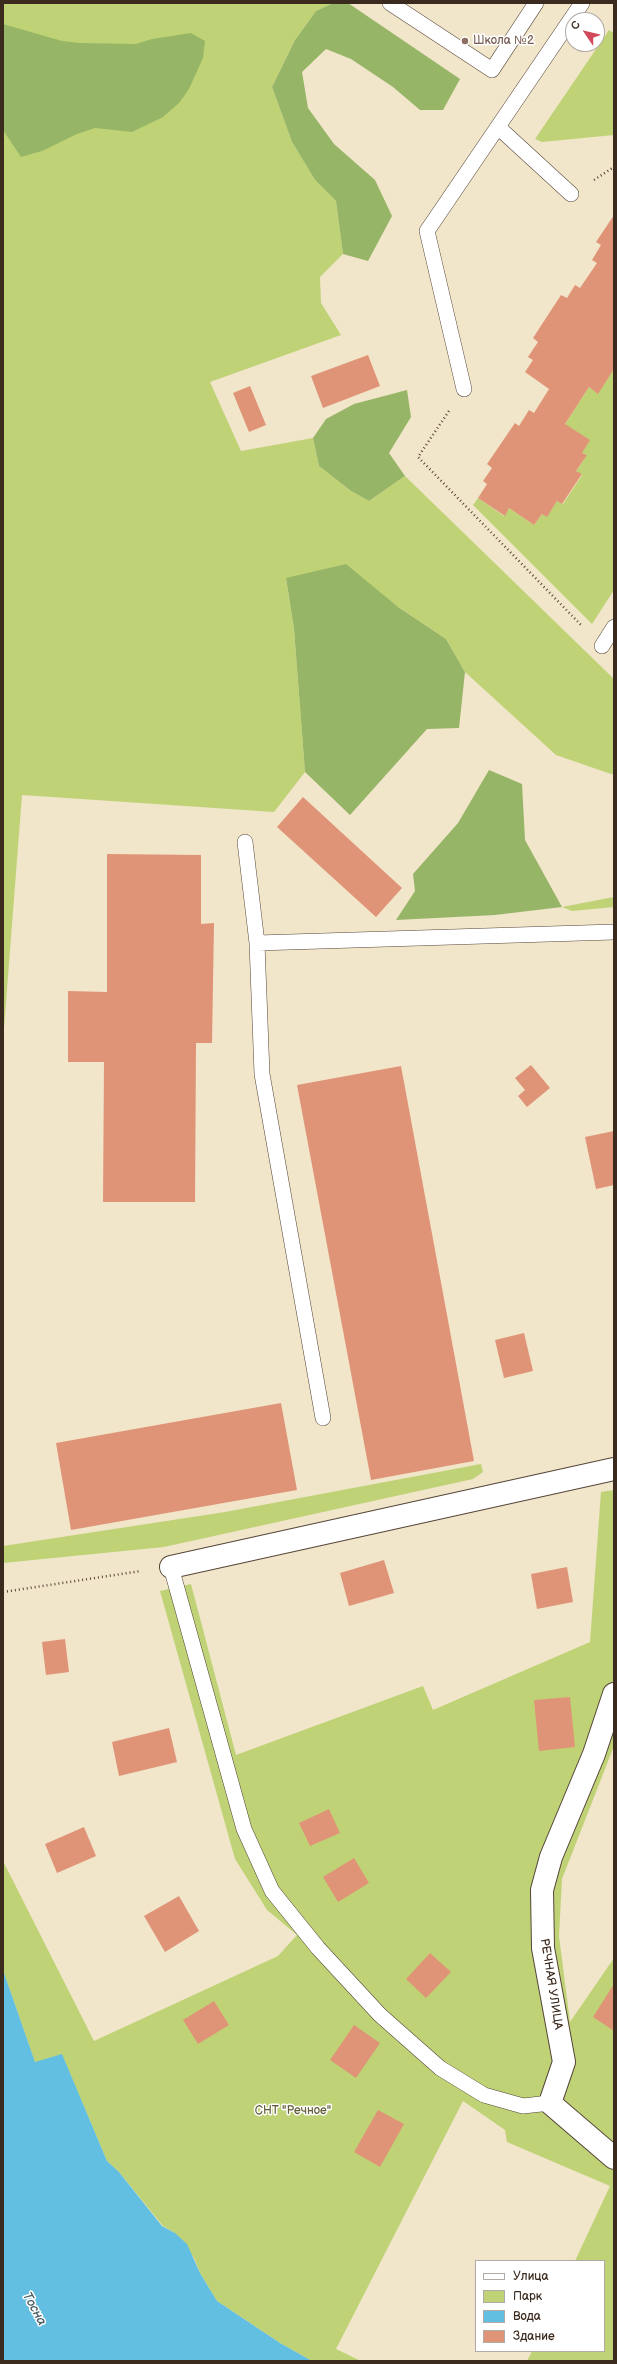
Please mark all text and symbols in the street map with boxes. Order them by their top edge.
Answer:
north arrow [565,12,605,52]
text: С [568,19,583,32]
place label: Школа №2 [473,34,534,48]
marker: Школа №2 [460,36,470,46]
street label: РЕЧНАЯ УЛИЦА [537,1937,565,2031]
park label: СНТ "Речное" [255,2104,331,2118]
legend [475,2260,605,2352]
text: Улица [513,2269,549,2284]
text: Парк [513,2289,542,2304]
water label: Тосна [19,2290,49,2328]
text: Вода [513,2309,541,2324]
text: Здание [513,2329,555,2344]

